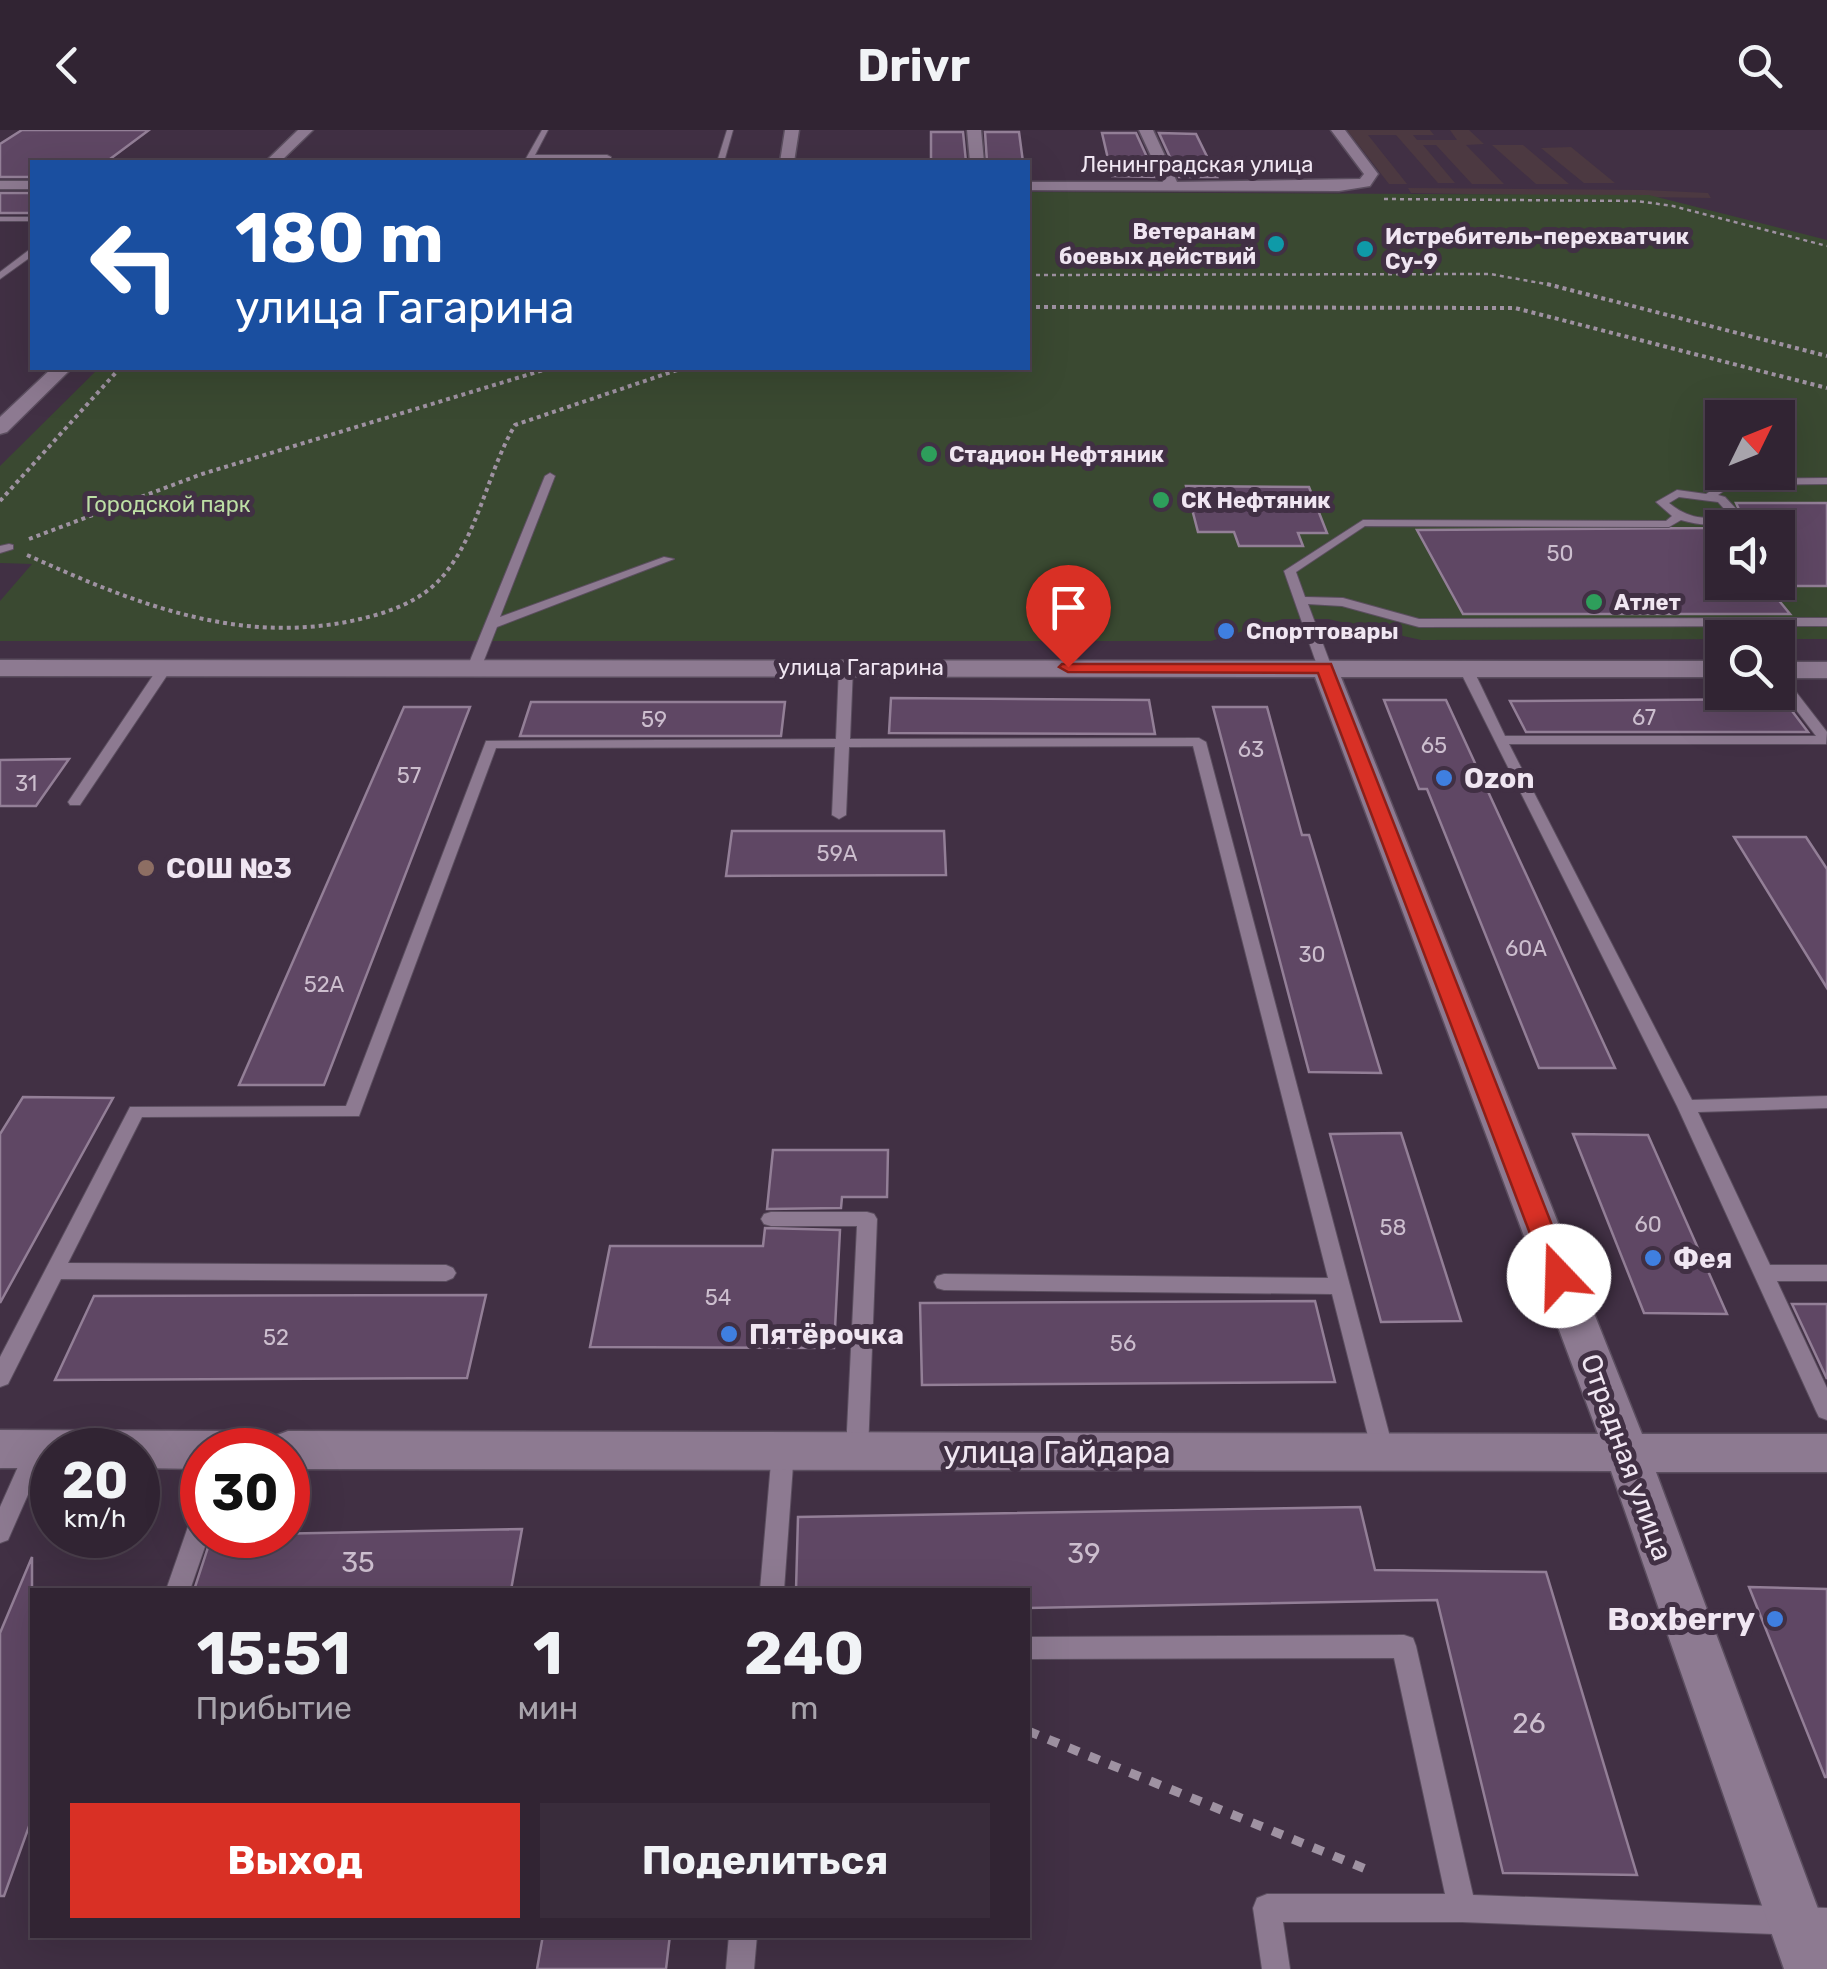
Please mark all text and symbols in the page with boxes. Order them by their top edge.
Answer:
icon: back [40,38,95,93]
icon: search [1732,38,1787,93]
text: Drivr [857,39,970,92]
street label: Ленинградская улица [1081,151,1313,178]
text: 180 m [235,197,444,280]
icon: left [70,200,200,330]
place label: Ветеранам боевых действий [1059,218,1256,270]
place label: Истребитель-перехватчик Су-9 [1385,223,1689,275]
marker: Ветеранам боевых действий [1265,233,1287,255]
marker: Истребитель-перехватчик Су-9 [1354,238,1376,260]
text: улица Гагарина [235,281,575,334]
north arrow [1705,400,1795,490]
map controls [1705,400,1795,710]
place label: Стадион Нефтяник [949,441,1164,468]
marker: Стадион Нефтяник [918,443,940,465]
place label: СК Нефтяник [1181,487,1331,514]
marker: СК Нефтяник [1150,489,1172,511]
park label: Городской парк [85,491,251,518]
button: sound [1705,510,1795,600]
house number: 50 [1546,540,1574,567]
pin [1026,565,1111,668]
icon: arrive [1041,580,1096,635]
place label: Атлет [1614,589,1681,616]
marker: Атлет [1583,591,1605,613]
place label: Спорттовары [1246,618,1398,645]
marker: Спорттовары [1215,620,1237,642]
button: search [1705,620,1795,710]
street label: улица Гагарина [778,654,944,681]
house number: 67 [1632,704,1656,731]
house number: 59 [641,706,667,733]
house number: 65 [1421,732,1447,759]
house number: 63 [1238,736,1264,763]
house number: 57 [397,762,421,789]
place label: Ozon [1464,762,1534,795]
marker: Ozon [1433,767,1455,789]
house number: 31 [15,770,37,797]
house number: 59А [817,840,858,867]
place label: СОШ №3 [166,852,292,885]
marker: СОШ №3 [135,857,157,879]
house number: 60А [1505,935,1547,962]
house number: 30 [1298,941,1326,968]
house number: 52А [304,971,345,998]
house number: 60 [1634,1211,1662,1238]
house number: 58 [1379,1214,1407,1241]
position arrow [1507,1224,1611,1328]
place label: Фея [1673,1242,1733,1275]
marker: Фея [1642,1247,1664,1269]
house number: 54 [705,1284,731,1311]
place label: Пятёрочка [749,1318,904,1351]
marker: Пятёрочка [718,1323,740,1345]
house number: 52 [263,1324,289,1351]
house number: 56 [1110,1330,1136,1357]
street label: Отрадная улица [1574,1349,1679,1565]
speed limit sign: 30 [180,1428,310,1558]
street label: улица Гайдара [943,1433,1171,1471]
text: 20 [62,1451,128,1511]
text: km/h [64,1504,126,1533]
house number: 39 [1067,1537,1101,1570]
house number: 35 [341,1546,375,1579]
place label: Boxberry [1607,1600,1755,1638]
marker: Boxberry [1764,1608,1786,1630]
text: 15:51 [197,1618,351,1689]
text: 1 [533,1618,563,1689]
text: 240 [744,1618,864,1689]
text: Прибытие [196,1689,352,1727]
text: мин [518,1689,578,1727]
text: m [790,1689,818,1727]
house number: 26 [1512,1707,1546,1740]
button: Выход [70,1803,520,1918]
button: Поделиться [540,1803,990,1918]

